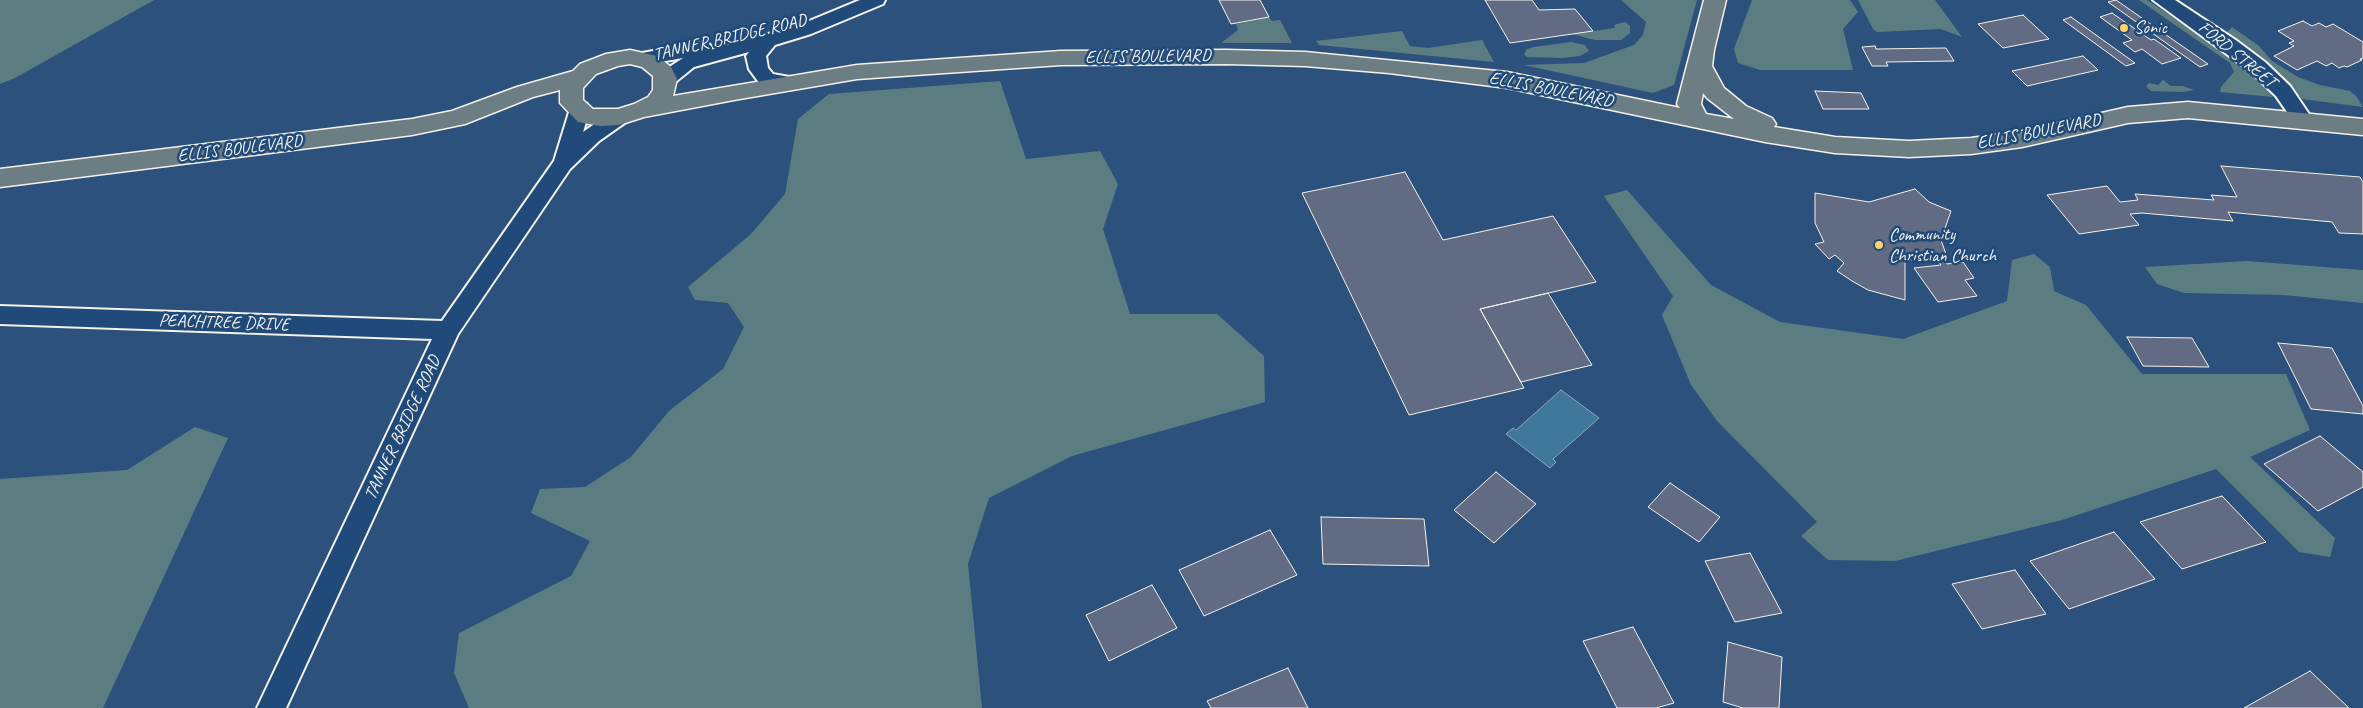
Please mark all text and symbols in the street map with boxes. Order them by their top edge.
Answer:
street label: TANNER BRIDGE ROAD [651,10,809,66]
place label: Sonic [2134,17,2167,39]
street label: FORD STREET [2194,17,2280,93]
marker: Sonic [2118,22,2130,34]
street label: ELLIS BOULEVARD [1085,45,1211,69]
street label: ELLIS BOULEVARD [1487,67,1615,113]
street label: ELLIS BOULEVARD [1975,109,2103,155]
street label: ELLIS BOULEVARD [176,131,304,167]
place label: Community Christian Church [1889,224,1996,266]
marker: Community Christian Church [1873,239,1885,251]
street label: PEACHTREE DRIVE [158,310,290,336]
street label: TANNER BRIDGE ROAD [360,352,446,504]

